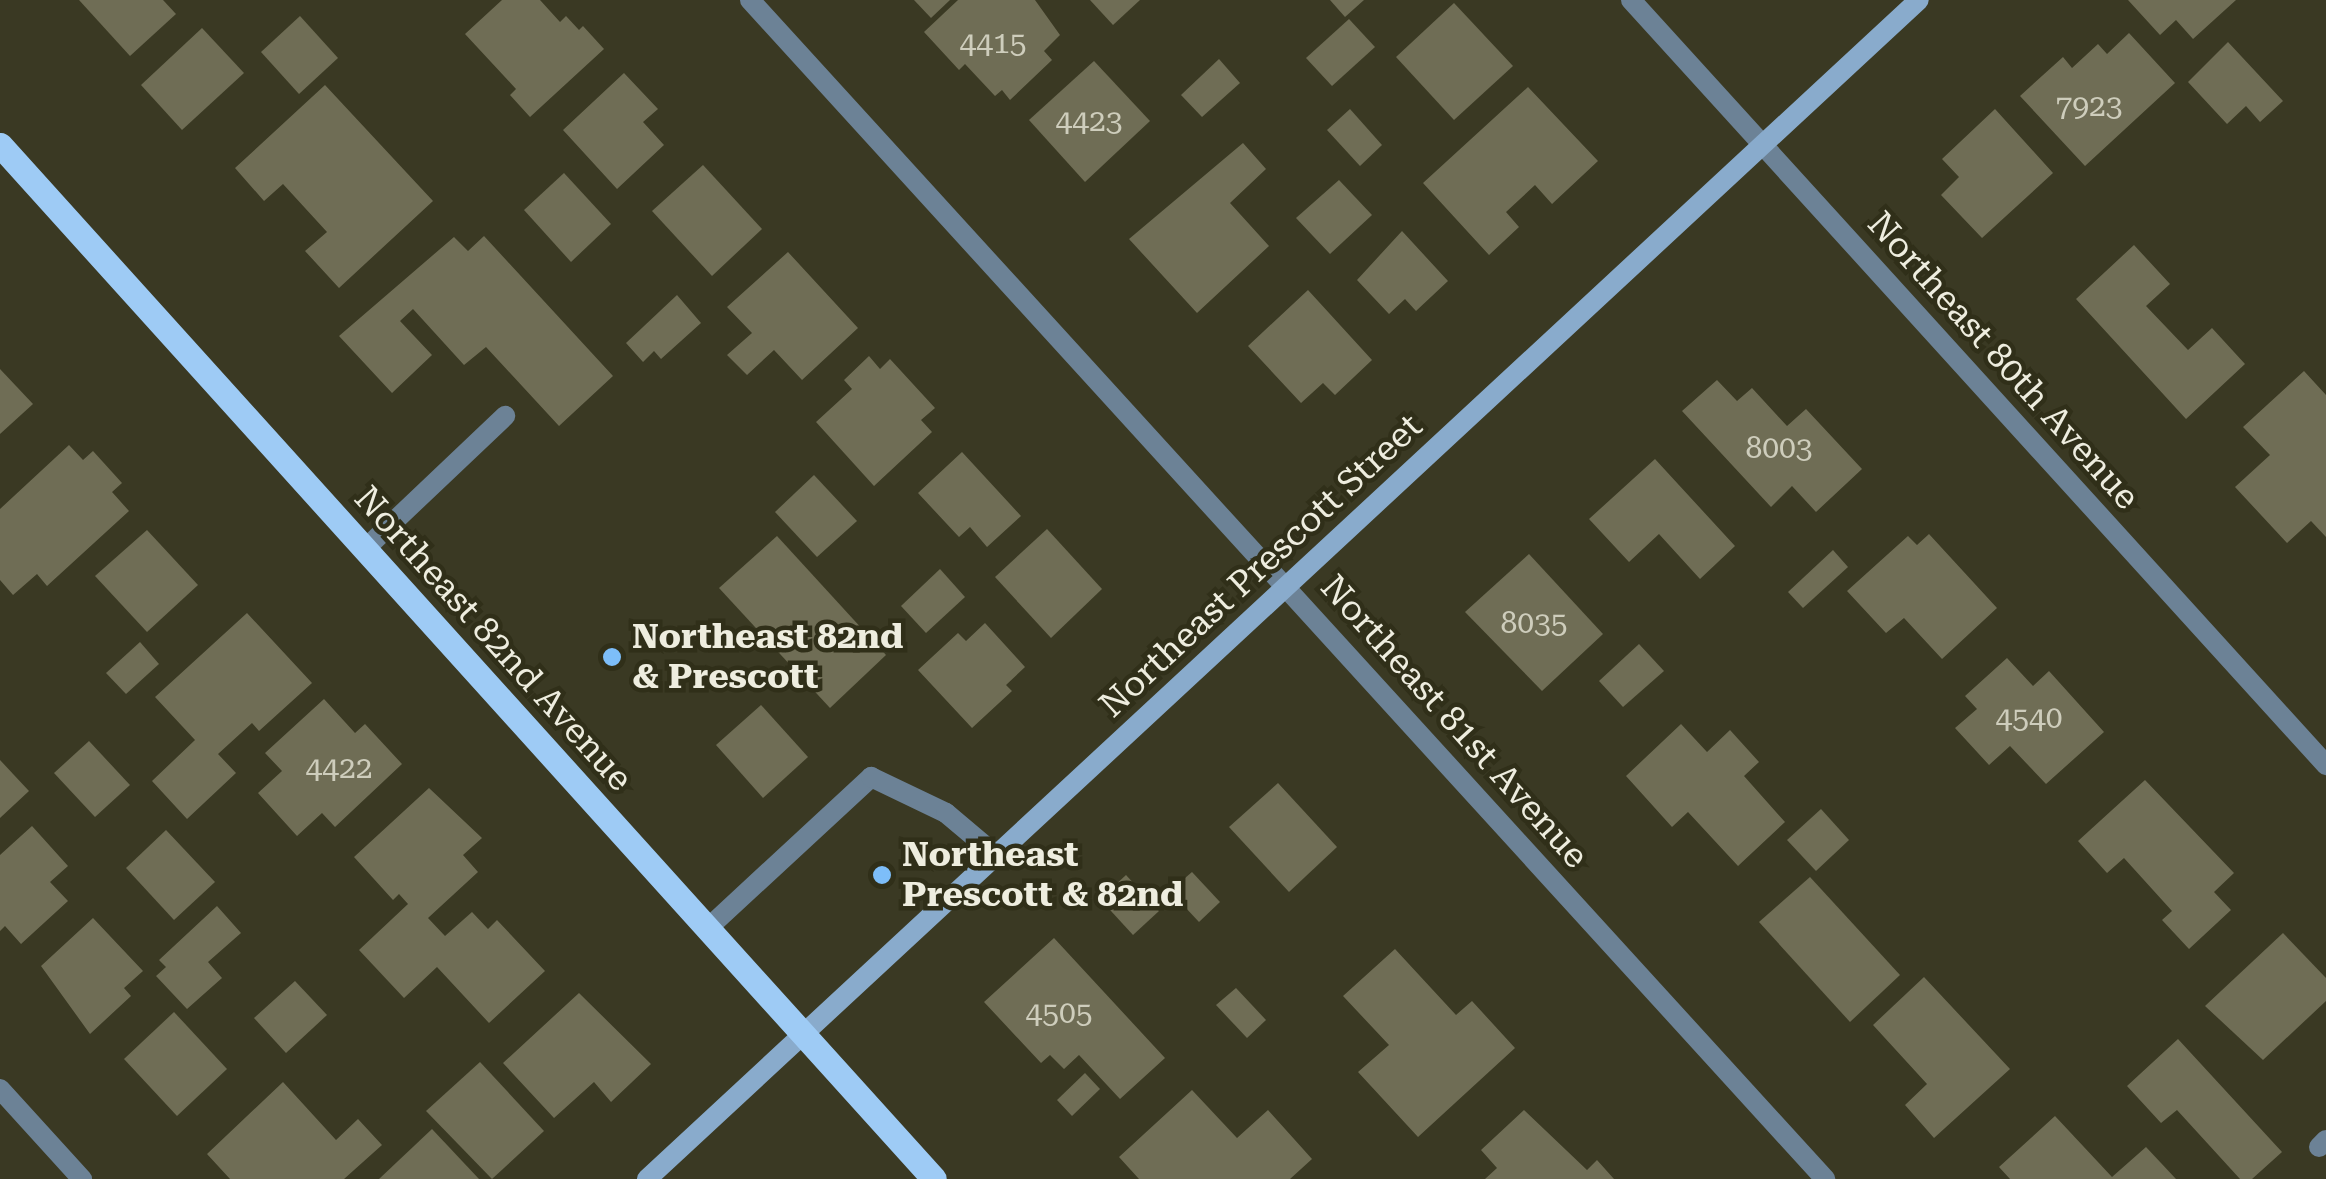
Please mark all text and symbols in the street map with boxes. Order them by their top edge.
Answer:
house number: 4415 [959,25,1027,61]
house number: 7923 [2055,88,2123,124]
house number: 4423 [1055,103,1123,139]
street label: Northeast 80th Avenue [1858,204,2148,518]
street label: Northeast Prescott Street [1091,406,1431,726]
house number: 8003 [1745,430,1813,466]
street label: Northeast 82nd Avenue [345,478,641,800]
street label: Northeast 81st Avenue [1311,567,1597,877]
house number: 8035 [1500,605,1568,641]
place label: Northeast 82nd & Prescott [632,616,903,698]
marker: Northeast 82nd & Prescott [601,646,623,668]
house number: 4540 [1995,700,2063,736]
house number: 4422 [305,750,373,786]
place label: Northeast Prescott & 82nd [902,834,1183,916]
marker: Northeast Prescott & 82nd [871,864,893,886]
house number: 4505 [1025,995,1093,1031]

